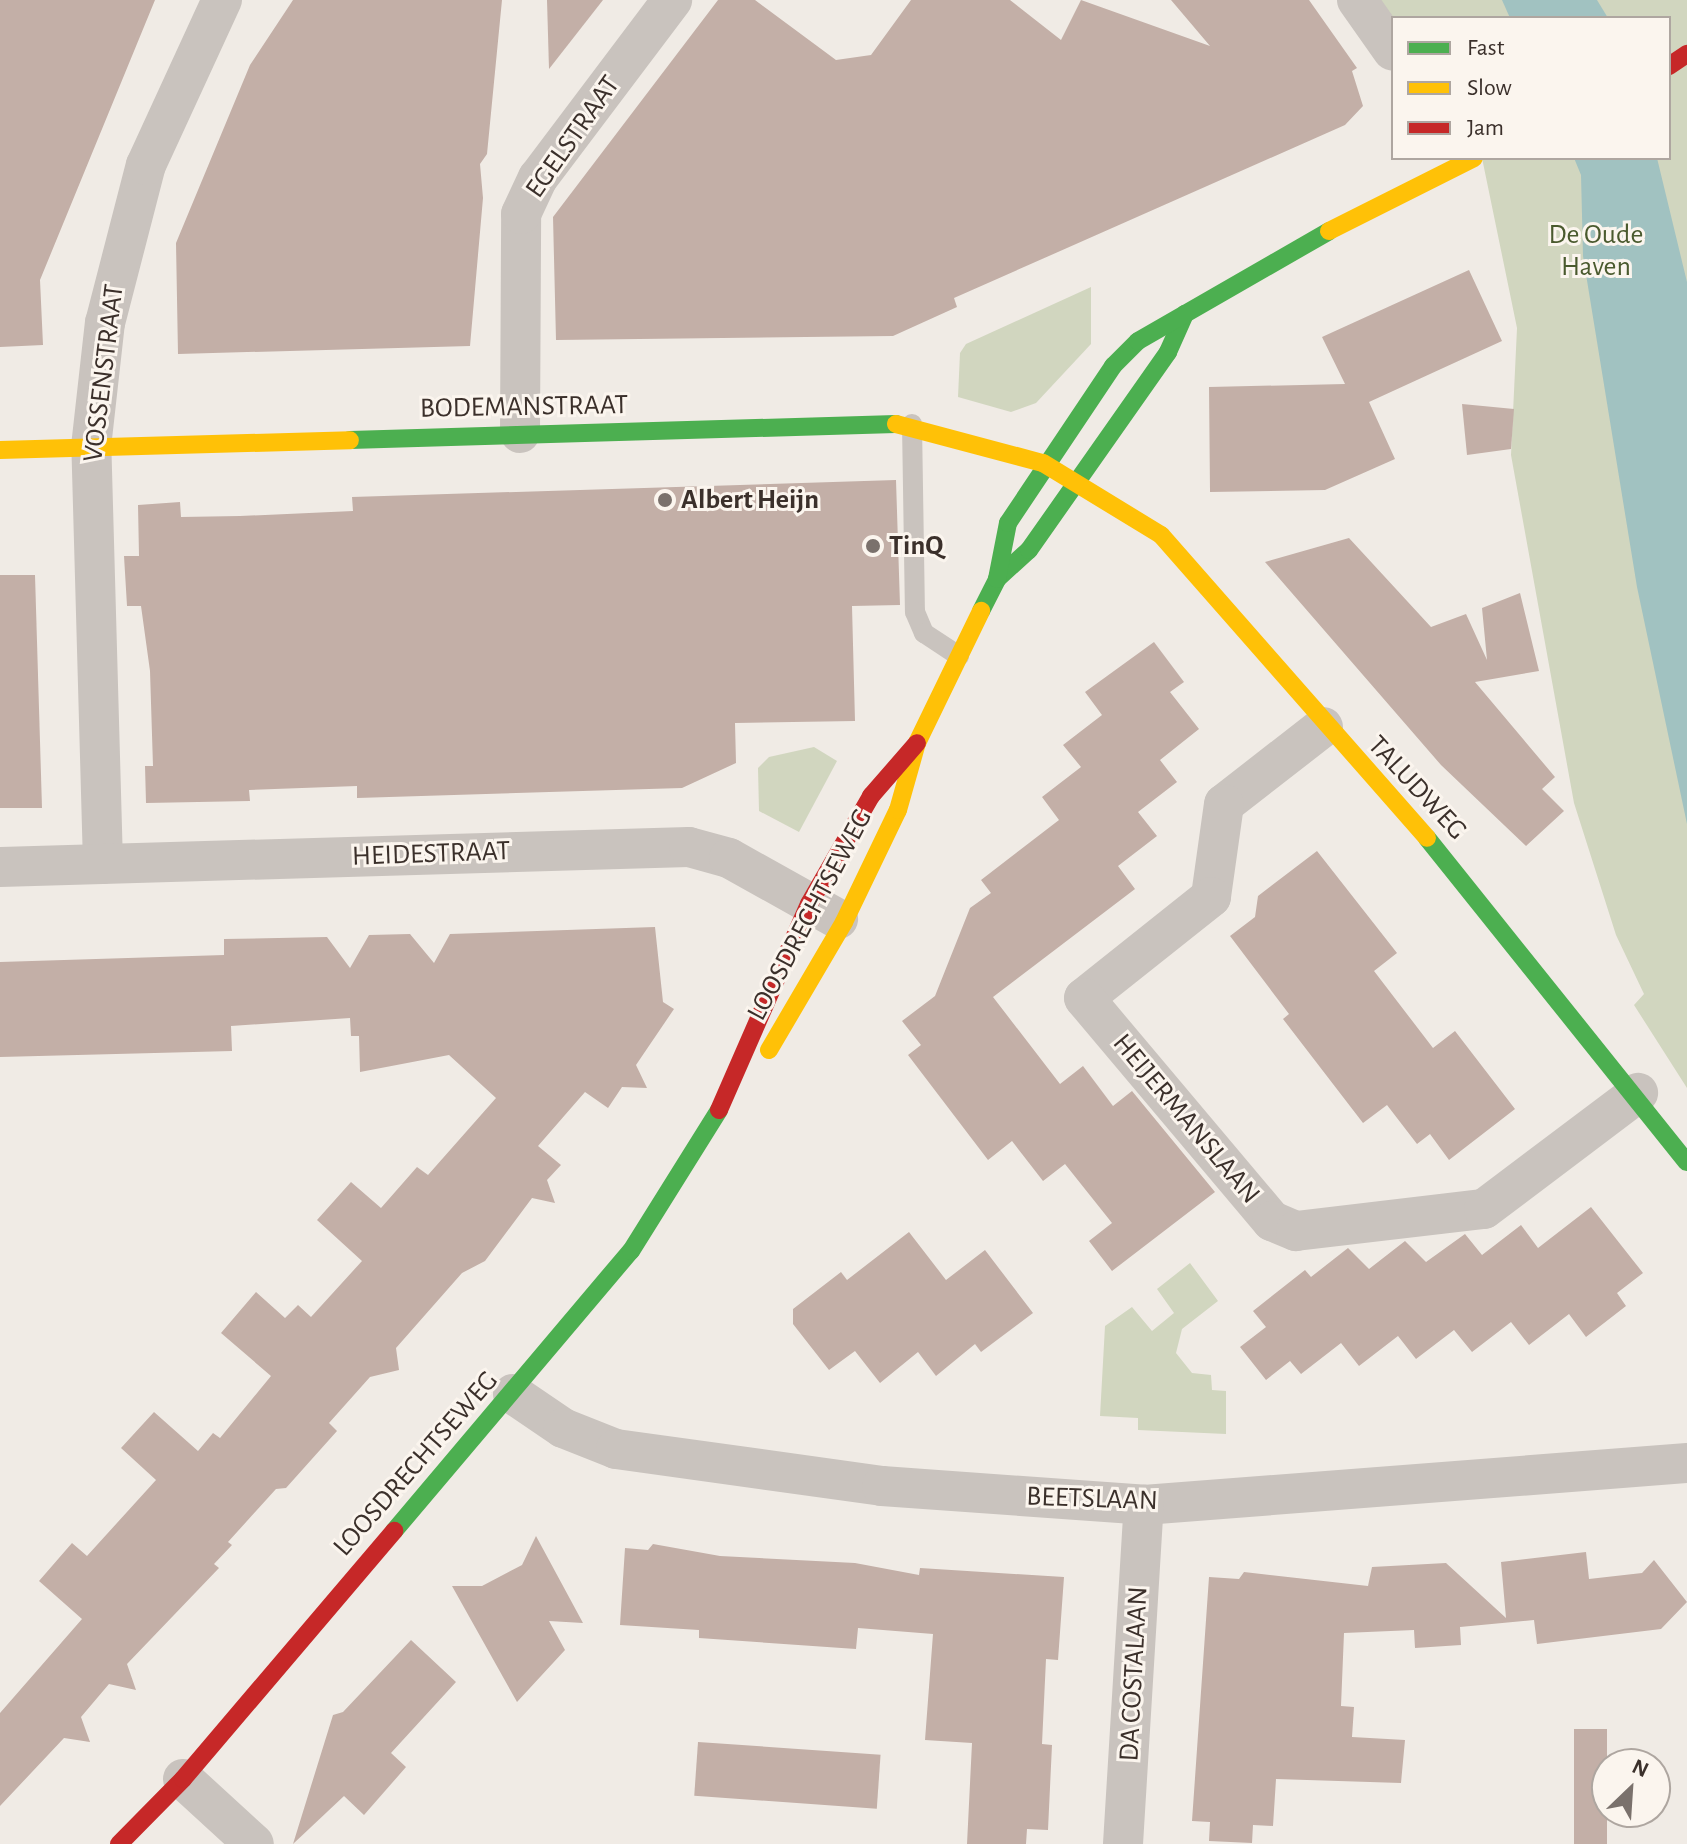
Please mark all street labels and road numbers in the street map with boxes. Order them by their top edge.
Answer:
street label: EGELSTRAAT [519,69,627,205]
street label: VOSSENSTRAAT [76,282,132,464]
street label: BODEMANSTRAAT [420,388,628,426]
street label: TALUDWEG [1360,729,1474,847]
street label: LOOSDRECHTSEWEG [740,804,880,1026]
street label: HEIDESTRAAT [351,834,511,874]
street label: HEIJERMANSLAAN [1105,1027,1267,1211]
street label: LOOSDRECHTSEWEG [326,1365,506,1563]
street label: BEETSLAAN [1026,1480,1158,1518]
street label: DA COSTALAAN [1113,1586,1155,1762]

